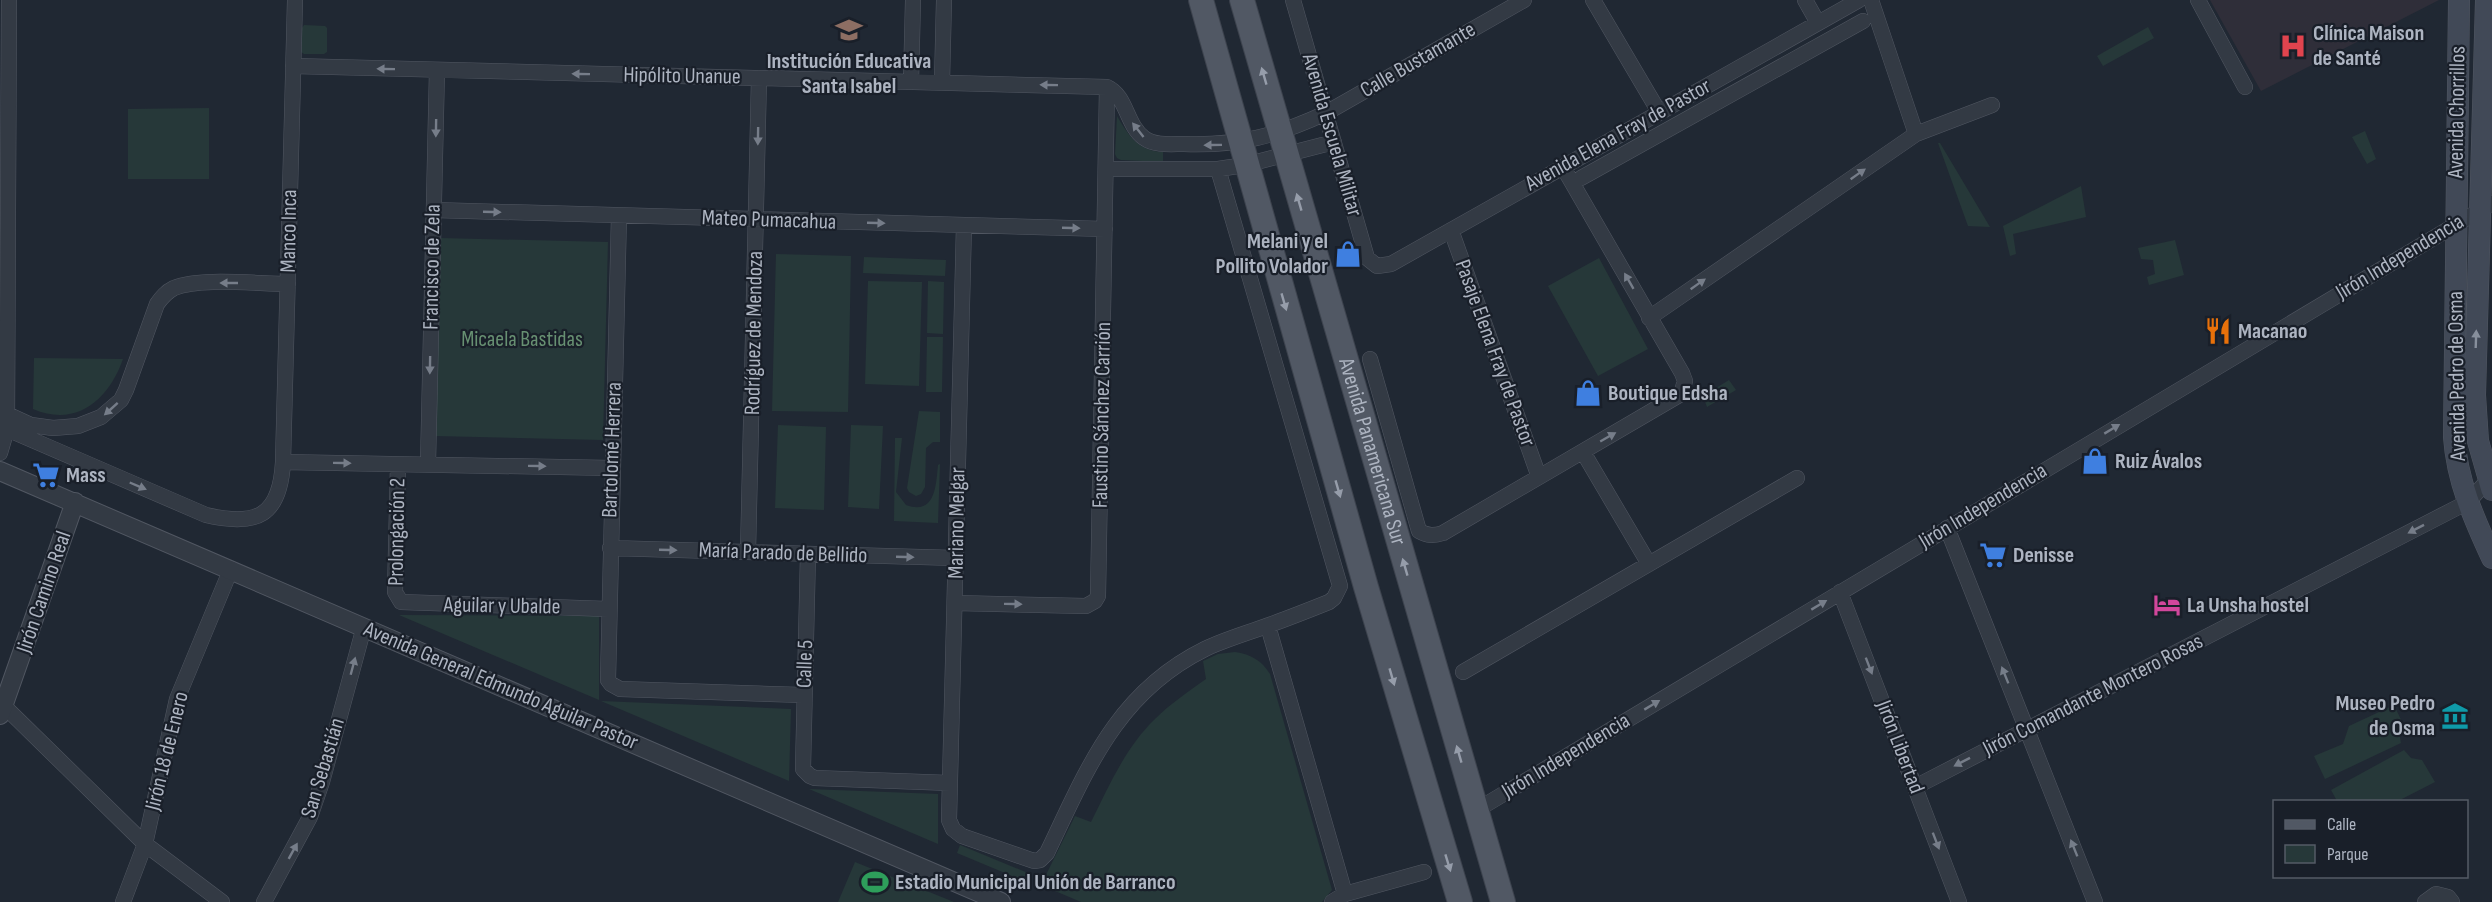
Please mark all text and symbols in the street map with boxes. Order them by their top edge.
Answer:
school or university icon: Institución Educativa Santa Isabel [834,15,864,45]
street label: Calle Bustamante [1355,16,1481,104]
place label: Clínica Maison de Santé [2313,20,2424,72]
hospital icon: Clínica Maison de Santé [2278,31,2308,61]
street label: Avenida Chorrillos [2442,46,2472,179]
place label: Institución Educativa Santa Isabel [767,48,931,100]
street label: Avenida Escuela Militar [1296,50,1368,219]
street label: Hipólito Unanue [623,61,741,91]
one-way arrow [377,64,396,73]
one-way arrow [1258,67,1268,85]
one-way arrow [571,69,590,78]
street label: Avenida Elena Fray de Pastor [1520,73,1715,198]
one-way arrow [1039,80,1058,90]
one-way arrow [431,119,440,138]
one-way arrow [1131,122,1144,138]
one-way arrow [753,127,763,146]
one-way arrow [1204,140,1223,150]
one-way arrow [1850,169,1866,180]
street label: Manco Inca [275,189,303,273]
one-way arrow [1294,193,1303,211]
street label: Francisco de Zela [417,204,447,330]
street label: Mateo Pumacahua [701,204,837,236]
one-way arrow [483,207,502,216]
street label: Jirón Independencia [2330,208,2469,306]
one-way arrow [867,218,886,227]
one-way arrow [1061,223,1080,233]
place label: Melani y el Pollito Volador [1216,228,1328,280]
shop icon: Melani y el Pollito Volador [1333,239,1363,269]
street label: Rodríguez de Mendoza [739,251,769,415]
street label: Pasaje Elena Fray de Pastor [1449,256,1541,450]
one-way arrow [1624,273,1634,290]
one-way arrow [220,278,239,288]
one-way arrow [1689,278,1705,290]
street label: Avenida Pedro de Osma [2442,291,2472,462]
one-way arrow [1280,293,1290,311]
restaurant icon: Macanao [2203,316,2233,346]
place label: Macanao [2238,318,2307,345]
street label: Faustino Sánchez Carrión [1087,322,1117,508]
park label: Micaela Bastidas [461,326,583,353]
one-way arrow [2471,329,2481,348]
street label: Avenida Panamericana Sur [1333,354,1412,548]
one-way arrow [426,356,435,375]
shop icon: Boutique Edsha [1573,378,1603,408]
place label: Boutique Edsha [1608,380,1728,407]
street label: Bartolomé Herrera [596,382,628,518]
one-way arrow [103,402,119,415]
one-way arrow [2104,424,2120,435]
one-way arrow [1600,432,1617,442]
shop icon: Ruiz Ávalos [2080,446,2110,476]
place label: Ruiz Ávalos [2115,448,2202,475]
street label: Jirón Independencia [1913,457,2052,555]
one-way arrow [332,458,351,468]
supermarket icon: Mass [31,460,61,490]
one-way arrow [527,461,546,471]
place label: Mass [66,462,106,489]
street label: Mariano Melgar [943,467,971,579]
street label: Prolongación 2 [383,478,411,586]
one-way arrow [129,481,147,491]
one-way arrow [1334,481,1343,499]
one-way arrow [2407,524,2424,534]
street label: Jirón Camino Real [10,528,77,657]
street label: María Parado de Bellido [698,537,868,569]
supermarket icon: Denisse [1978,540,2008,570]
place label: Denisse [2013,542,2074,569]
one-way arrow [659,545,678,555]
one-way arrow [896,552,915,562]
one-way arrow [1400,558,1409,576]
hotel icon: La Unsha hostel [2152,590,2182,620]
street label: Aguilar y Ubalde [442,591,561,621]
place label: La Unsha hostel [2187,592,2309,619]
one-way arrow [1811,599,1827,610]
one-way arrow [1004,600,1023,609]
street label: Avenida General Edmundo Aguilar Pastor [359,615,642,756]
street label: Jirón Comandante Montero Rosas [1978,628,2208,763]
street label: Calle 5 [791,639,819,689]
one-way arrow [349,657,359,675]
one-way arrow [1865,657,1874,675]
one-way arrow [2000,666,2009,684]
one-way arrow [1388,668,1397,686]
street label: Jirón 18 de Enero [139,689,195,814]
place label: Museo Pedro de Osma [2335,690,2435,742]
street label: Jirón Libertad [1870,696,1930,797]
one-way arrow [1644,700,1661,710]
museum icon: Museo Pedro de Osma [2440,701,2470,731]
street label: Jirón Independencia [1496,707,1635,805]
street label: San Sebastián [295,715,351,821]
one-way arrow [1454,745,1463,763]
one-way arrow [1954,758,1971,767]
legend [2273,800,2468,878]
text: Calle [2327,814,2356,835]
one-way arrow [1931,833,1941,851]
one-way arrow [2068,838,2078,856]
one-way arrow [288,842,298,859]
text: Parque [2327,844,2368,865]
one-way arrow [1444,854,1454,872]
sports icon: Estadio Municipal Unión de Barranco [860,867,890,897]
place label: Estadio Municipal Unión de Barranco [895,869,1176,896]

